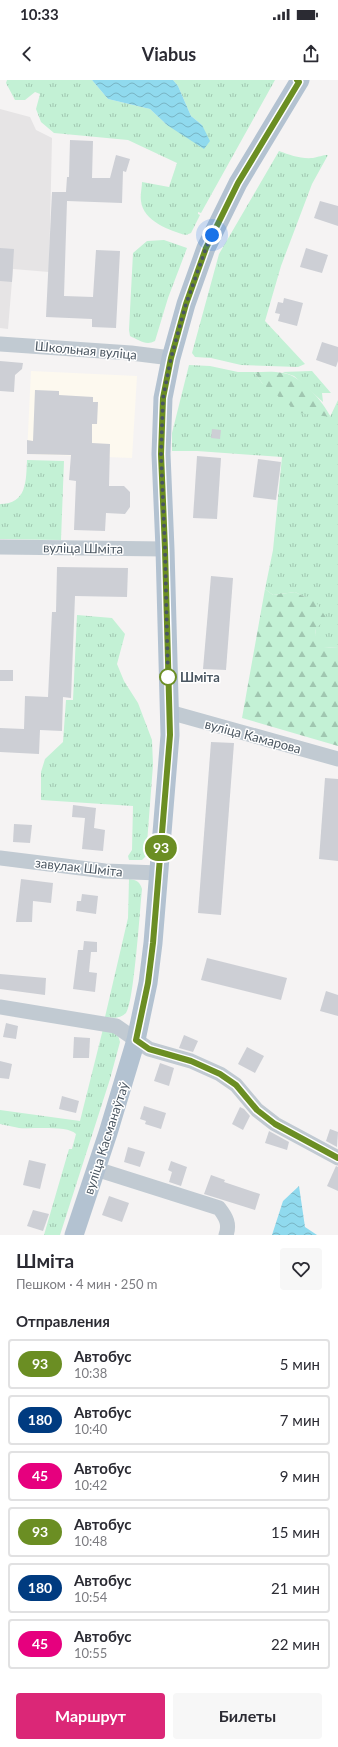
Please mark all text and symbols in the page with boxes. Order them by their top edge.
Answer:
text: 10:33 [20,5,59,23]
icon: back [16,43,38,65]
text: Viabus [142,43,196,65]
icon: share [300,43,322,65]
your location [202,225,222,245]
street label: Школьная вуліца [34,338,138,362]
street label: вуліца Шміта [43,539,123,557]
marker: Шміта [159,668,177,686]
place label: Шміта [180,669,220,685]
street label: вуліца Камарова [203,715,303,757]
line badge: 93 [143,835,179,861]
text: 93 [153,839,169,856]
street label: завулак Шміта [34,854,124,880]
street label: вуліца Касманаўтаў [80,1079,132,1196]
button: heart [280,1248,322,1290]
text: Шміта [16,1249,74,1272]
text: Пешком · 4 мин · 250 m [16,1276,157,1292]
text: Отправления [16,1312,110,1330]
text: Автобус [74,1347,131,1365]
text: 93 [32,1355,48,1372]
text: 5 мин [280,1355,320,1373]
text: 10:38 [74,1365,107,1381]
text: Автобус [74,1403,131,1421]
text: 180 [28,1411,52,1428]
text: 7 мин [280,1411,320,1429]
text: 10:40 [74,1421,107,1437]
text: Автобус [74,1459,131,1477]
text: 45 [32,1467,48,1484]
text: 9 мин [280,1467,320,1485]
text: 10:42 [74,1477,107,1493]
text: Автобус [74,1515,131,1533]
text: 93 [32,1523,48,1540]
text: 15 мин [271,1523,320,1541]
text: 10:48 [74,1533,107,1549]
text: Автобус [74,1571,131,1589]
text: 180 [28,1579,52,1596]
text: 21 мин [271,1579,320,1597]
text: 10:54 [74,1589,107,1605]
text: Автобус [74,1627,131,1645]
text: 45 [32,1635,48,1652]
text: 22 мин [271,1635,320,1653]
text: 10:55 [74,1645,107,1661]
button: Маршрут [16,1693,165,1739]
button: Билеты [173,1693,322,1739]

